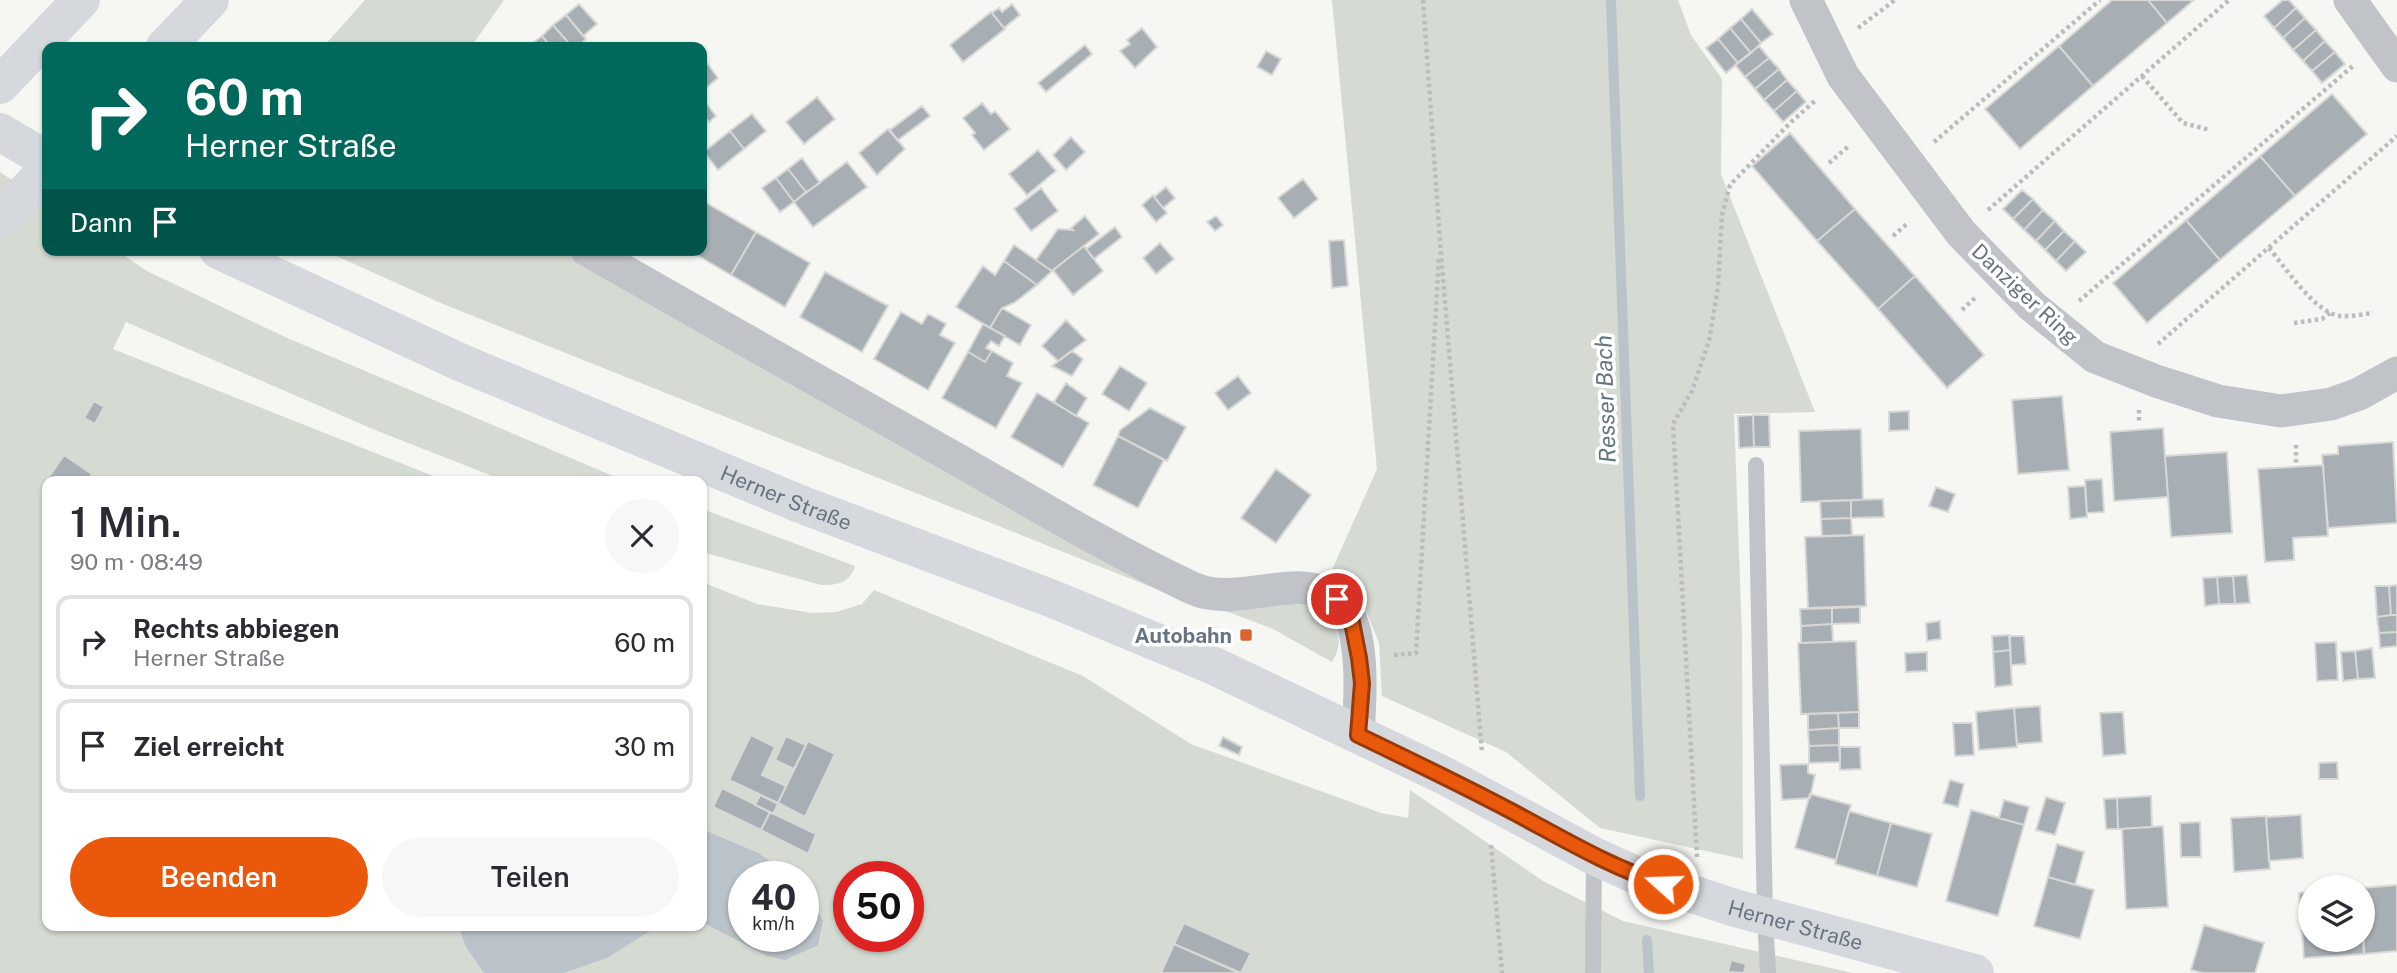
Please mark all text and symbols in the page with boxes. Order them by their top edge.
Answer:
text: 60 m [185,68,304,126]
icon: right [70,70,161,161]
text: Herner Straße [185,127,397,164]
icon: arrive [146,203,184,241]
text: Dann [70,207,132,238]
street label: Danziger Ring [1967,238,2083,350]
water label: Resser Bach [1589,335,1621,463]
street label: Herner Straße [717,460,855,535]
text: 1 Min. [70,497,181,546]
button: close [605,499,679,573]
text: 90 m · 08:49 [70,548,203,575]
pin [1307,569,1367,629]
icon: arrive [1318,580,1356,618]
text: Rechts abbiegen [133,613,339,644]
icon: right [74,623,112,661]
place label: Autobahn [1135,623,1232,648]
text: 60 m [614,627,675,658]
marker: Autobahn [1238,627,1254,643]
text: Herner Straße [133,644,285,671]
icon: arrive [74,727,112,765]
text: Ziel erreicht [133,731,285,762]
text: 30 m [614,731,675,762]
button: Beenden [70,837,368,917]
button: Teilen [382,837,679,917]
position arrow [1626,847,1700,921]
speed limit sign: 50 [833,861,924,952]
map controls [2298,875,2375,952]
button: layers [2298,875,2375,952]
text: 40 [751,877,796,918]
street label: Herner Straße [1725,894,1866,955]
text: km/h [752,913,795,934]

